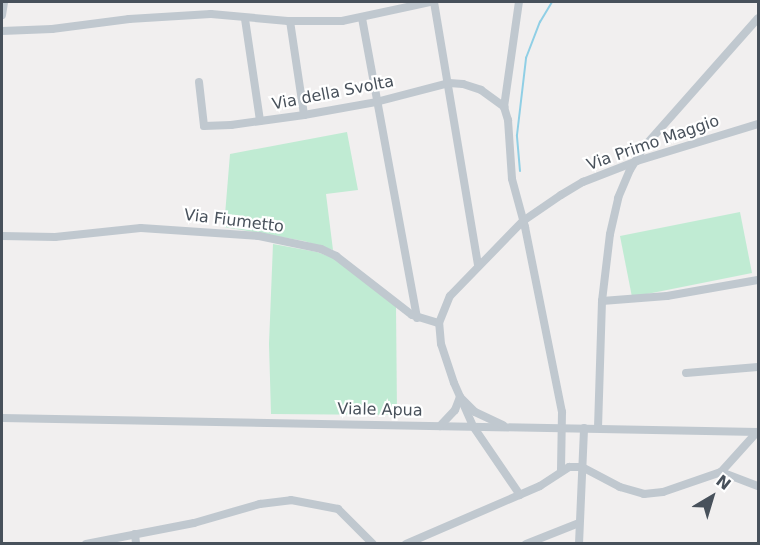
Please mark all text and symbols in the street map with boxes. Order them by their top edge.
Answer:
street label: Via della Svolta [270,72,396,114]
street label: Via Primo Maggio [584,111,722,175]
street label: Via Fiumetto [183,205,285,237]
street label: Viale Apua [337,400,423,420]
north arrow [682,467,742,527]
text: N [712,471,735,494]

